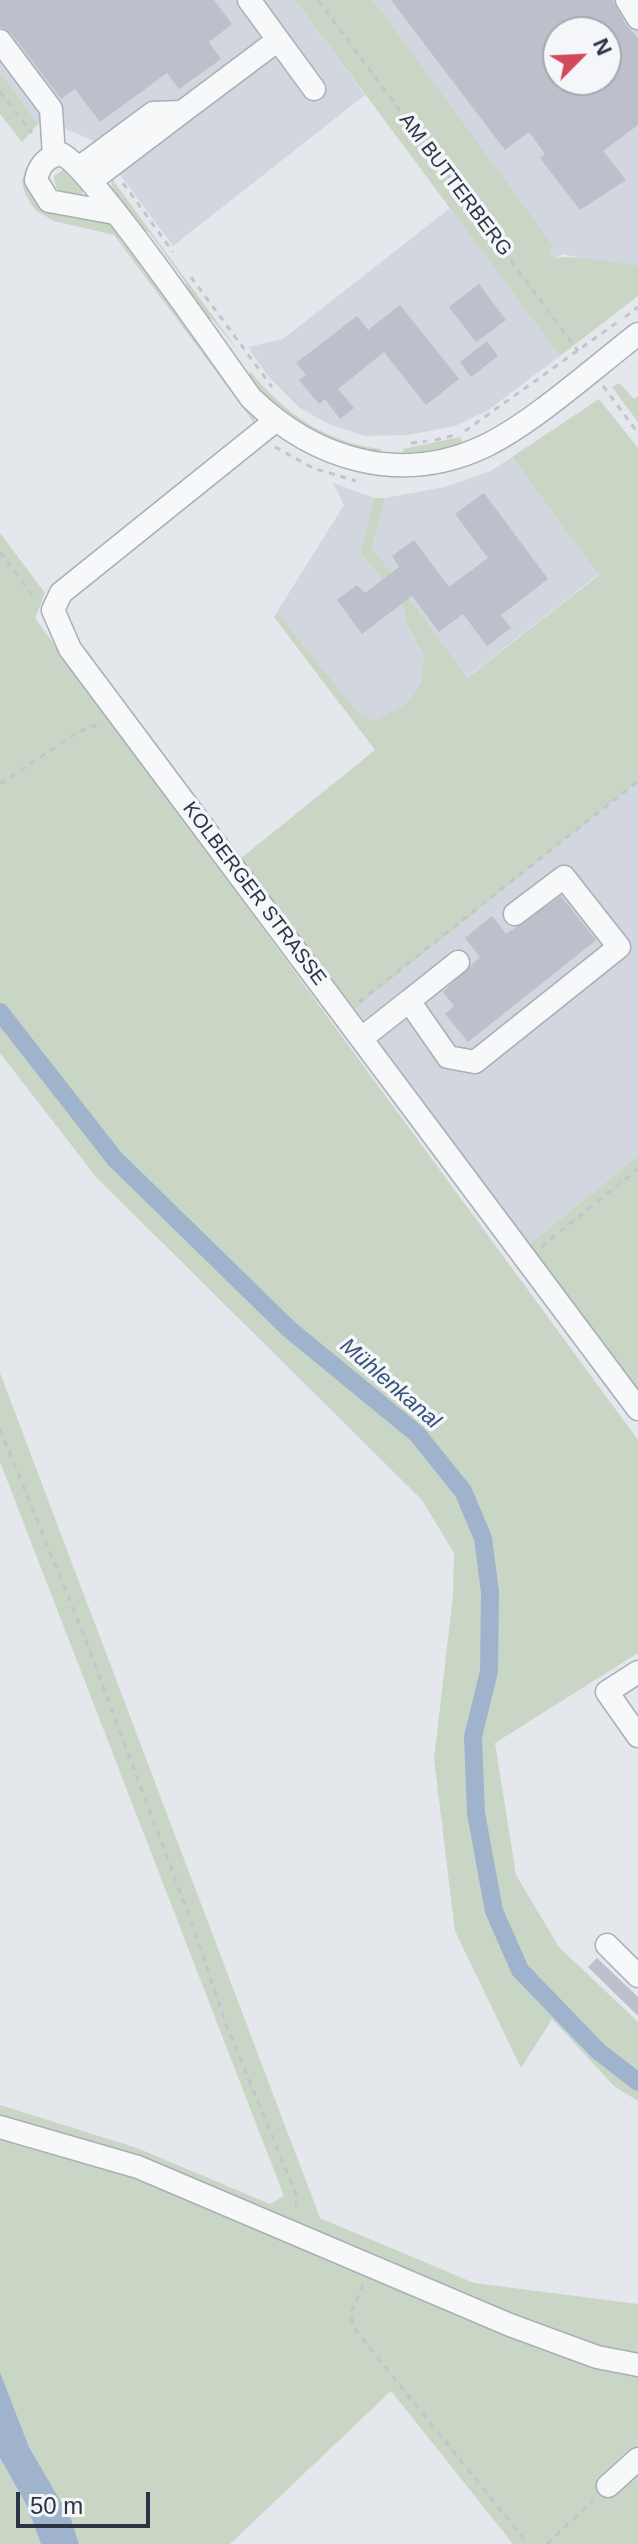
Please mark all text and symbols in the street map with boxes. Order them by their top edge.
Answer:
north arrow [542,16,622,96]
text: N [588,34,617,59]
street label: AM BUTTERBERG [394,109,516,261]
street label: KOLBERGER STRASSE [177,798,331,990]
water label: Mühlenkanal [334,1333,446,1435]
scale bar [20,2476,154,2526]
text: 50 m [30,2492,83,2519]

